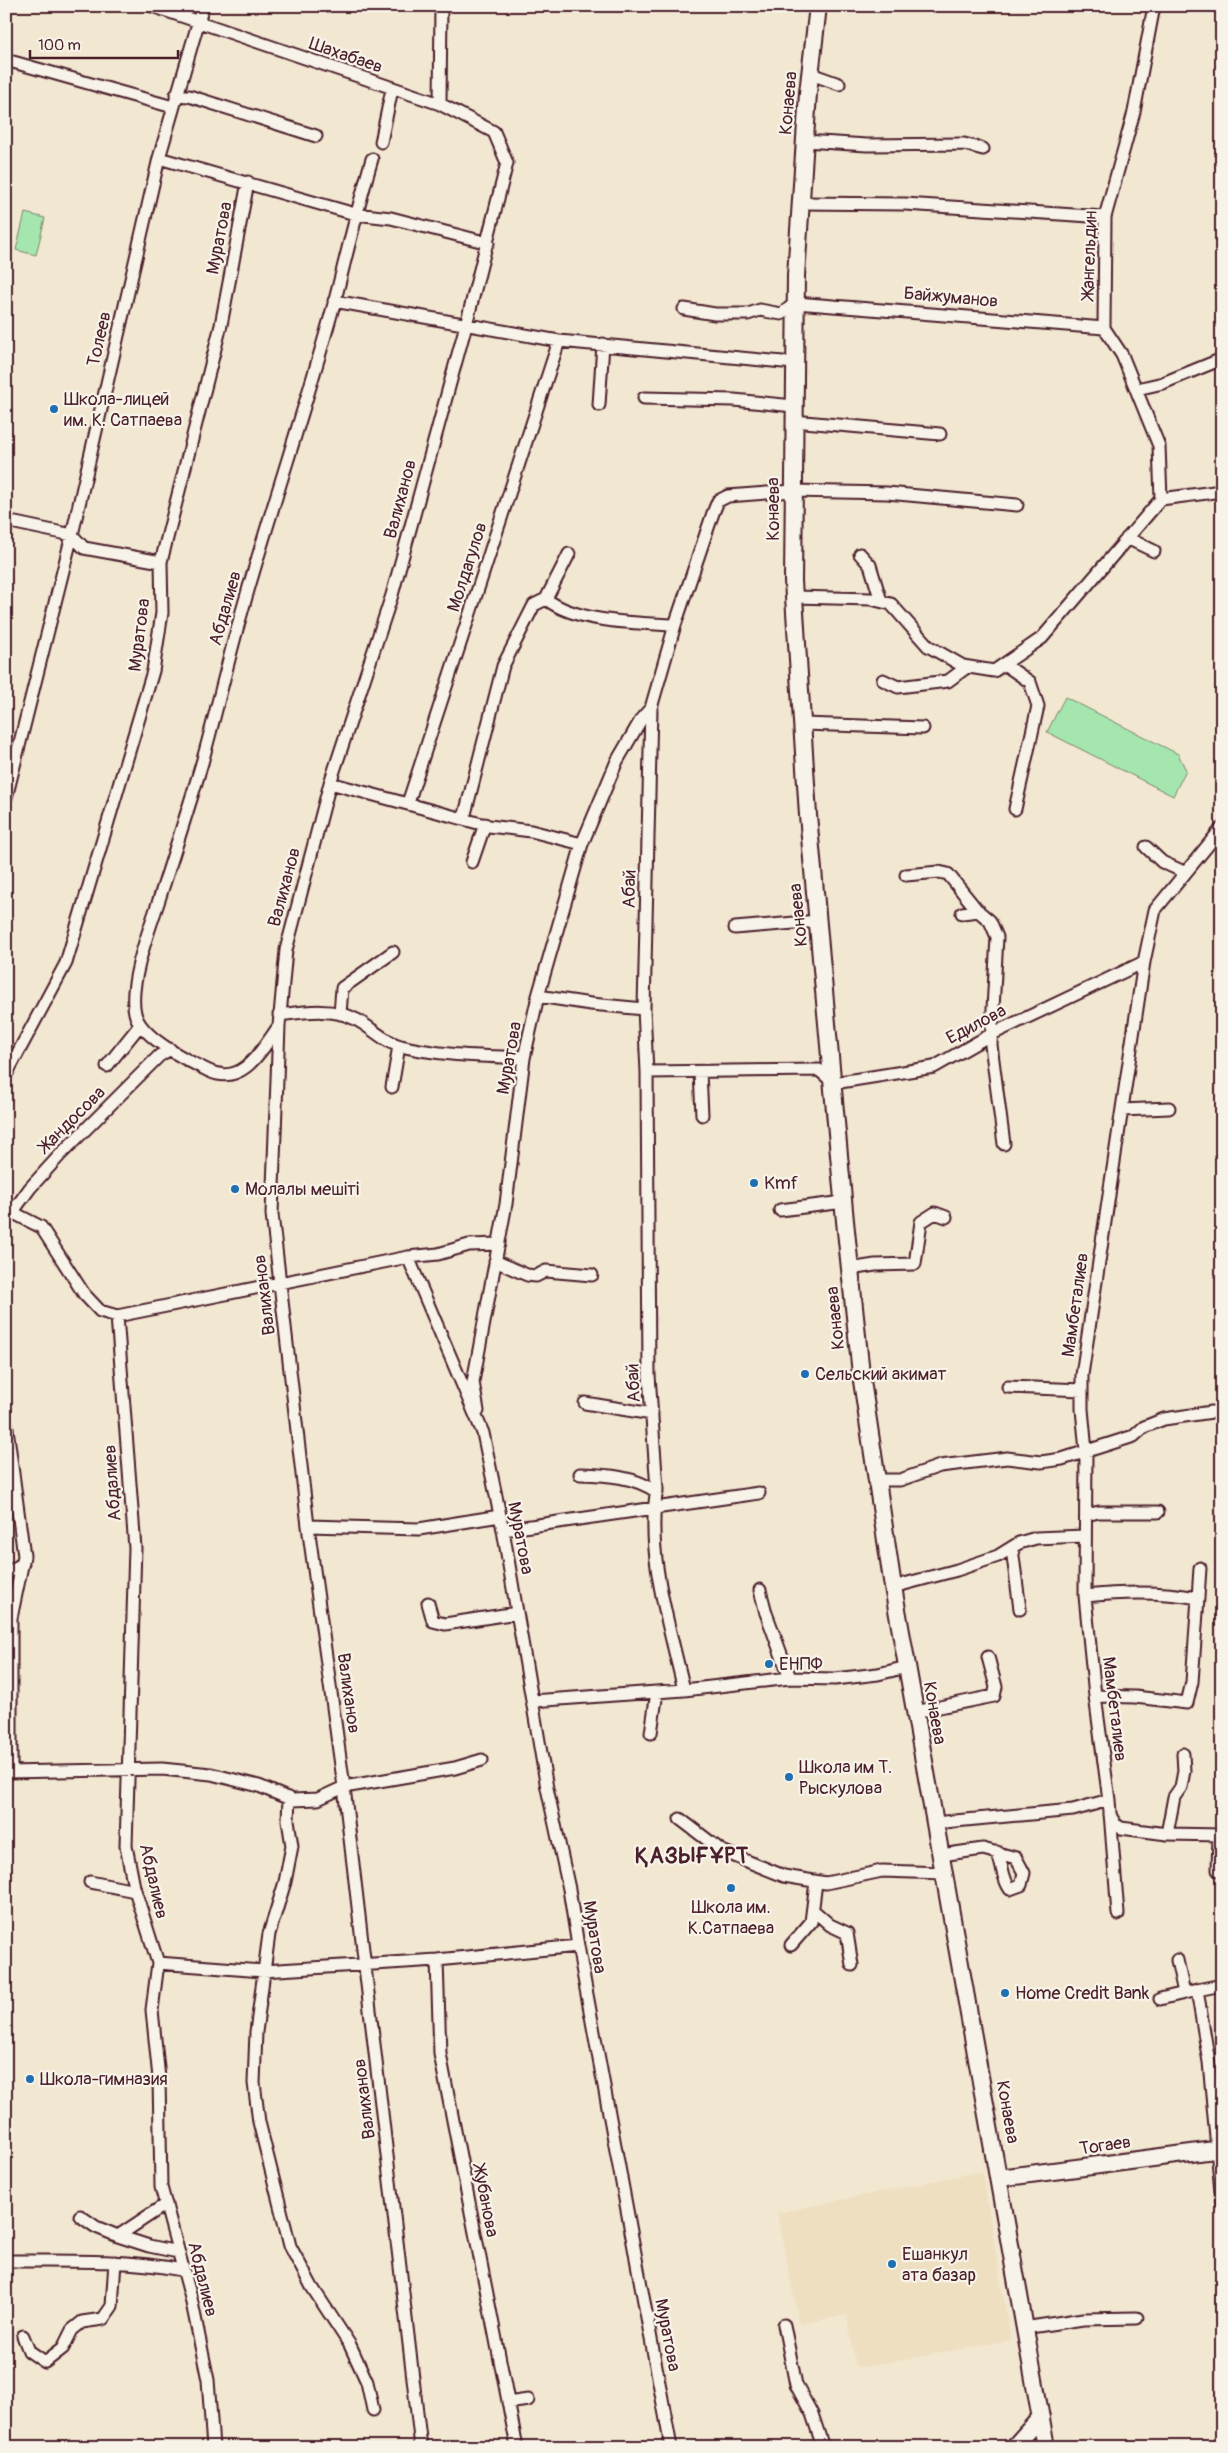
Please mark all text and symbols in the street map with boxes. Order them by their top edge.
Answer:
scale bar [30,28,178,60]
street label: Шахабаев [306,32,386,79]
text: 100 m [38,36,81,55]
street label: Конаева [774,70,803,136]
street label: Муратова [201,200,238,276]
street label: Жангельдин [1076,210,1103,303]
street label: Байжуманов [903,282,999,313]
street label: Толеев [82,309,117,369]
place label: Школа-лицей им. К. Сатпаева [64,388,182,432]
marker: Школа-лицей им. К. Сатпаева [48,403,60,415]
street label: Валиханов [379,457,422,541]
street label: Конаева [762,477,785,541]
street label: Молдагулов [442,519,493,615]
street label: Абдалиев [204,568,247,648]
street label: Муратова [124,597,155,673]
street label: Валиханов [263,845,306,929]
street label: Абай [618,869,641,909]
street label: Конаева [784,882,813,948]
street label: Едилова [942,999,1010,1050]
street label: Муратова [492,1020,527,1096]
street label: Жандосова [32,1081,110,1160]
place label: Kmf [764,1172,799,1195]
marker: Kmf [748,1177,760,1189]
place label: Молалы мешіті [245,1178,359,1201]
marker: Молалы мешіті [229,1183,241,1195]
street label: Мамбеталиев [1057,1251,1094,1359]
street label: Валиханов [248,1253,281,1336]
street label: Конаева [821,1285,850,1351]
street label: Абай [621,1363,646,1403]
place label: Сельский акимат [815,1363,947,1386]
marker: Сельский акимат [799,1368,811,1380]
street label: Абдалиев [98,1444,127,1522]
street label: Муратова [502,1500,539,1576]
street label: Валиханов [331,1651,366,1735]
place label: ЕНПФ [779,1653,823,1676]
street label: Мамбеталиев [1097,1656,1132,1763]
marker: ЕНПФ [763,1658,775,1670]
street label: Конаева [918,1680,951,1746]
place label: Школа им Т. Рыскулова [799,1756,892,1800]
marker: Школа им Т. Рыскулова [783,1771,795,1783]
street label: Абдалиев [134,1841,173,1921]
district label: ҚАЗЫҒҰРТ [635,1842,749,1870]
marker: Школа им. К.Сатпаева [725,1882,737,1894]
place label: Школа им. К.Сатпаева [688,1896,774,1940]
street label: Муратова [577,1899,612,1975]
place label: Home Credit Bank [1015,1982,1150,2005]
marker: Home Credit Bank [999,1987,1011,1999]
street label: Валиханов [348,2057,381,2140]
place label: Школа-гимназия [40,2068,168,2091]
marker: Школа-гимназия [24,2073,36,2085]
street label: Конаева [991,2079,1024,2145]
street label: Тогаев [1078,2130,1132,2160]
street label: Жубанова [467,2160,504,2239]
street label: Абдалиев [182,2239,223,2319]
place label: Ешанкул ата базар [902,2243,976,2287]
marker: Ешанкул ата базар [886,2258,898,2270]
street label: Муратова [649,2297,686,2373]

